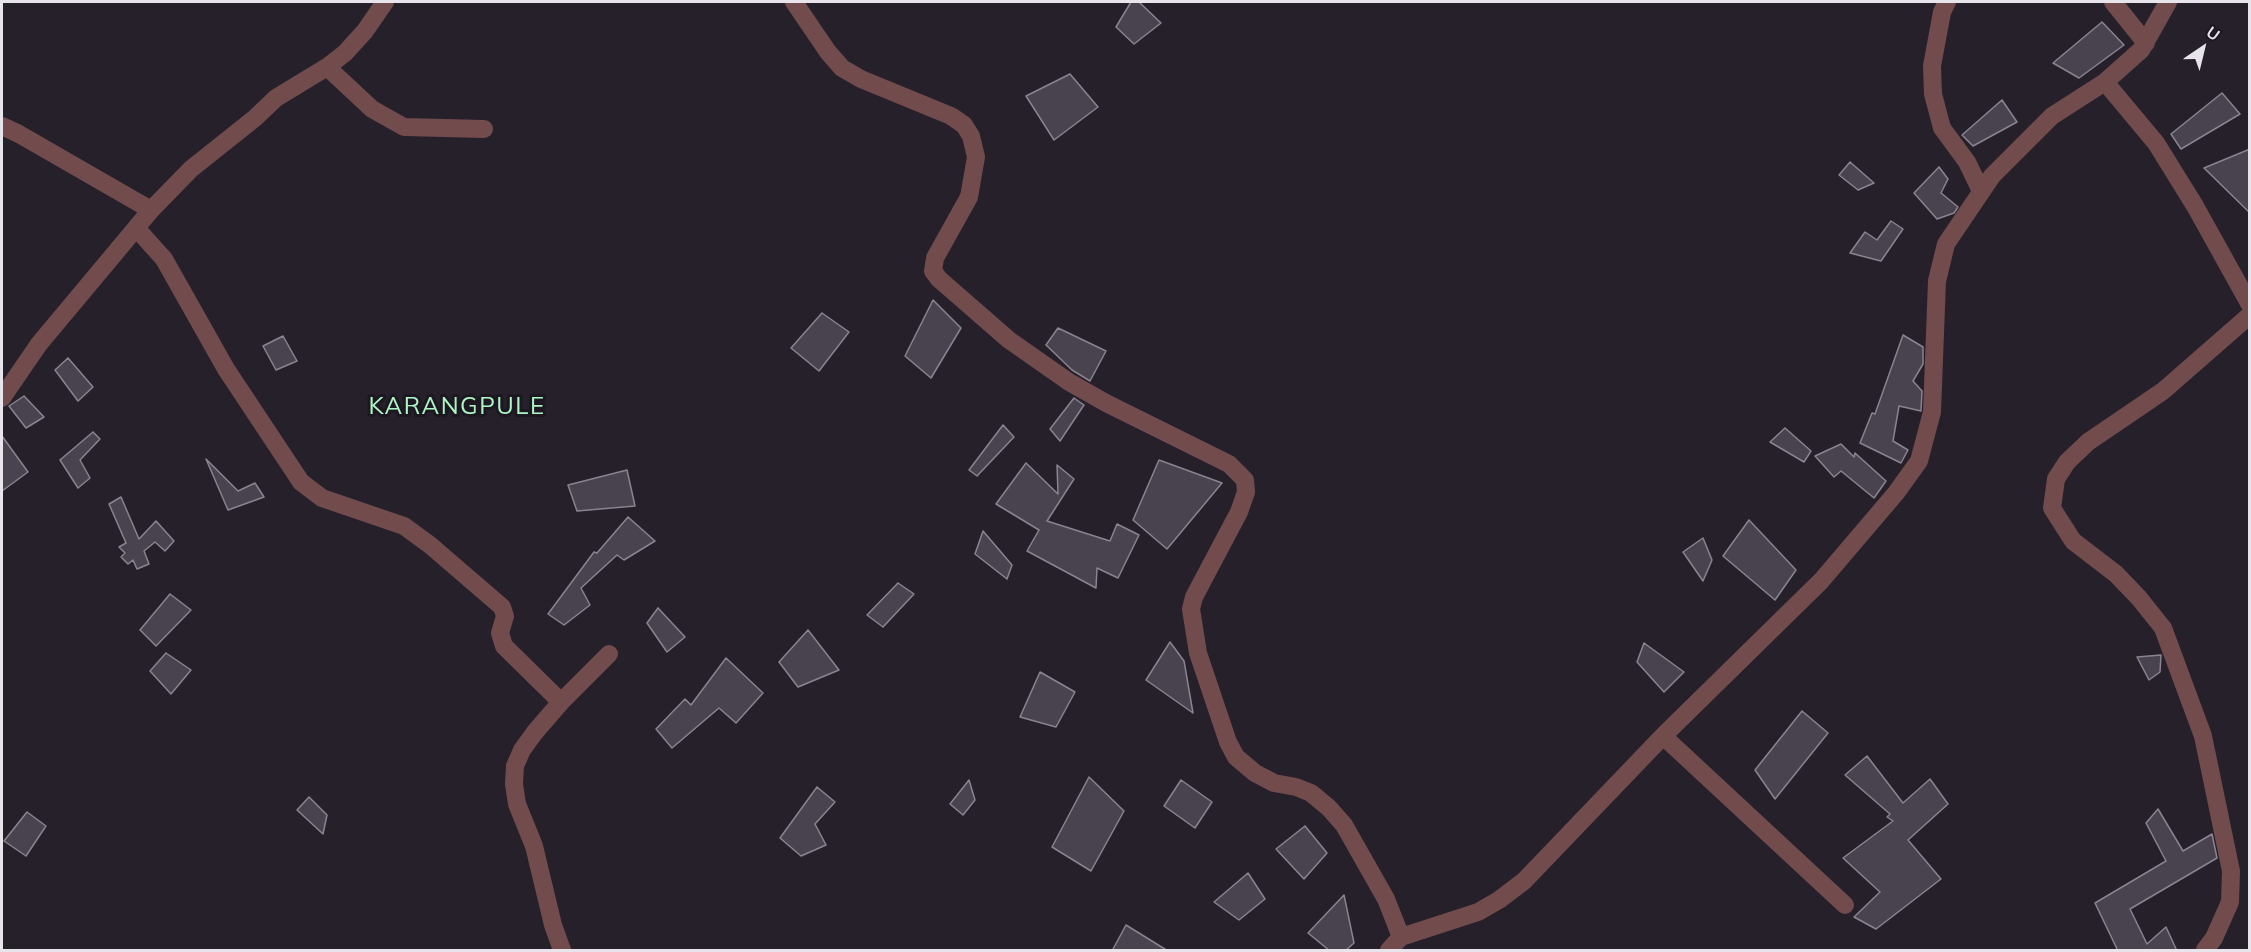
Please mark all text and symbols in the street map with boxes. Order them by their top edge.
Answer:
north arrow [2173,18,2233,78]
text: U [2203,22,2224,45]
district label: KARANGPULE [369,393,545,421]

